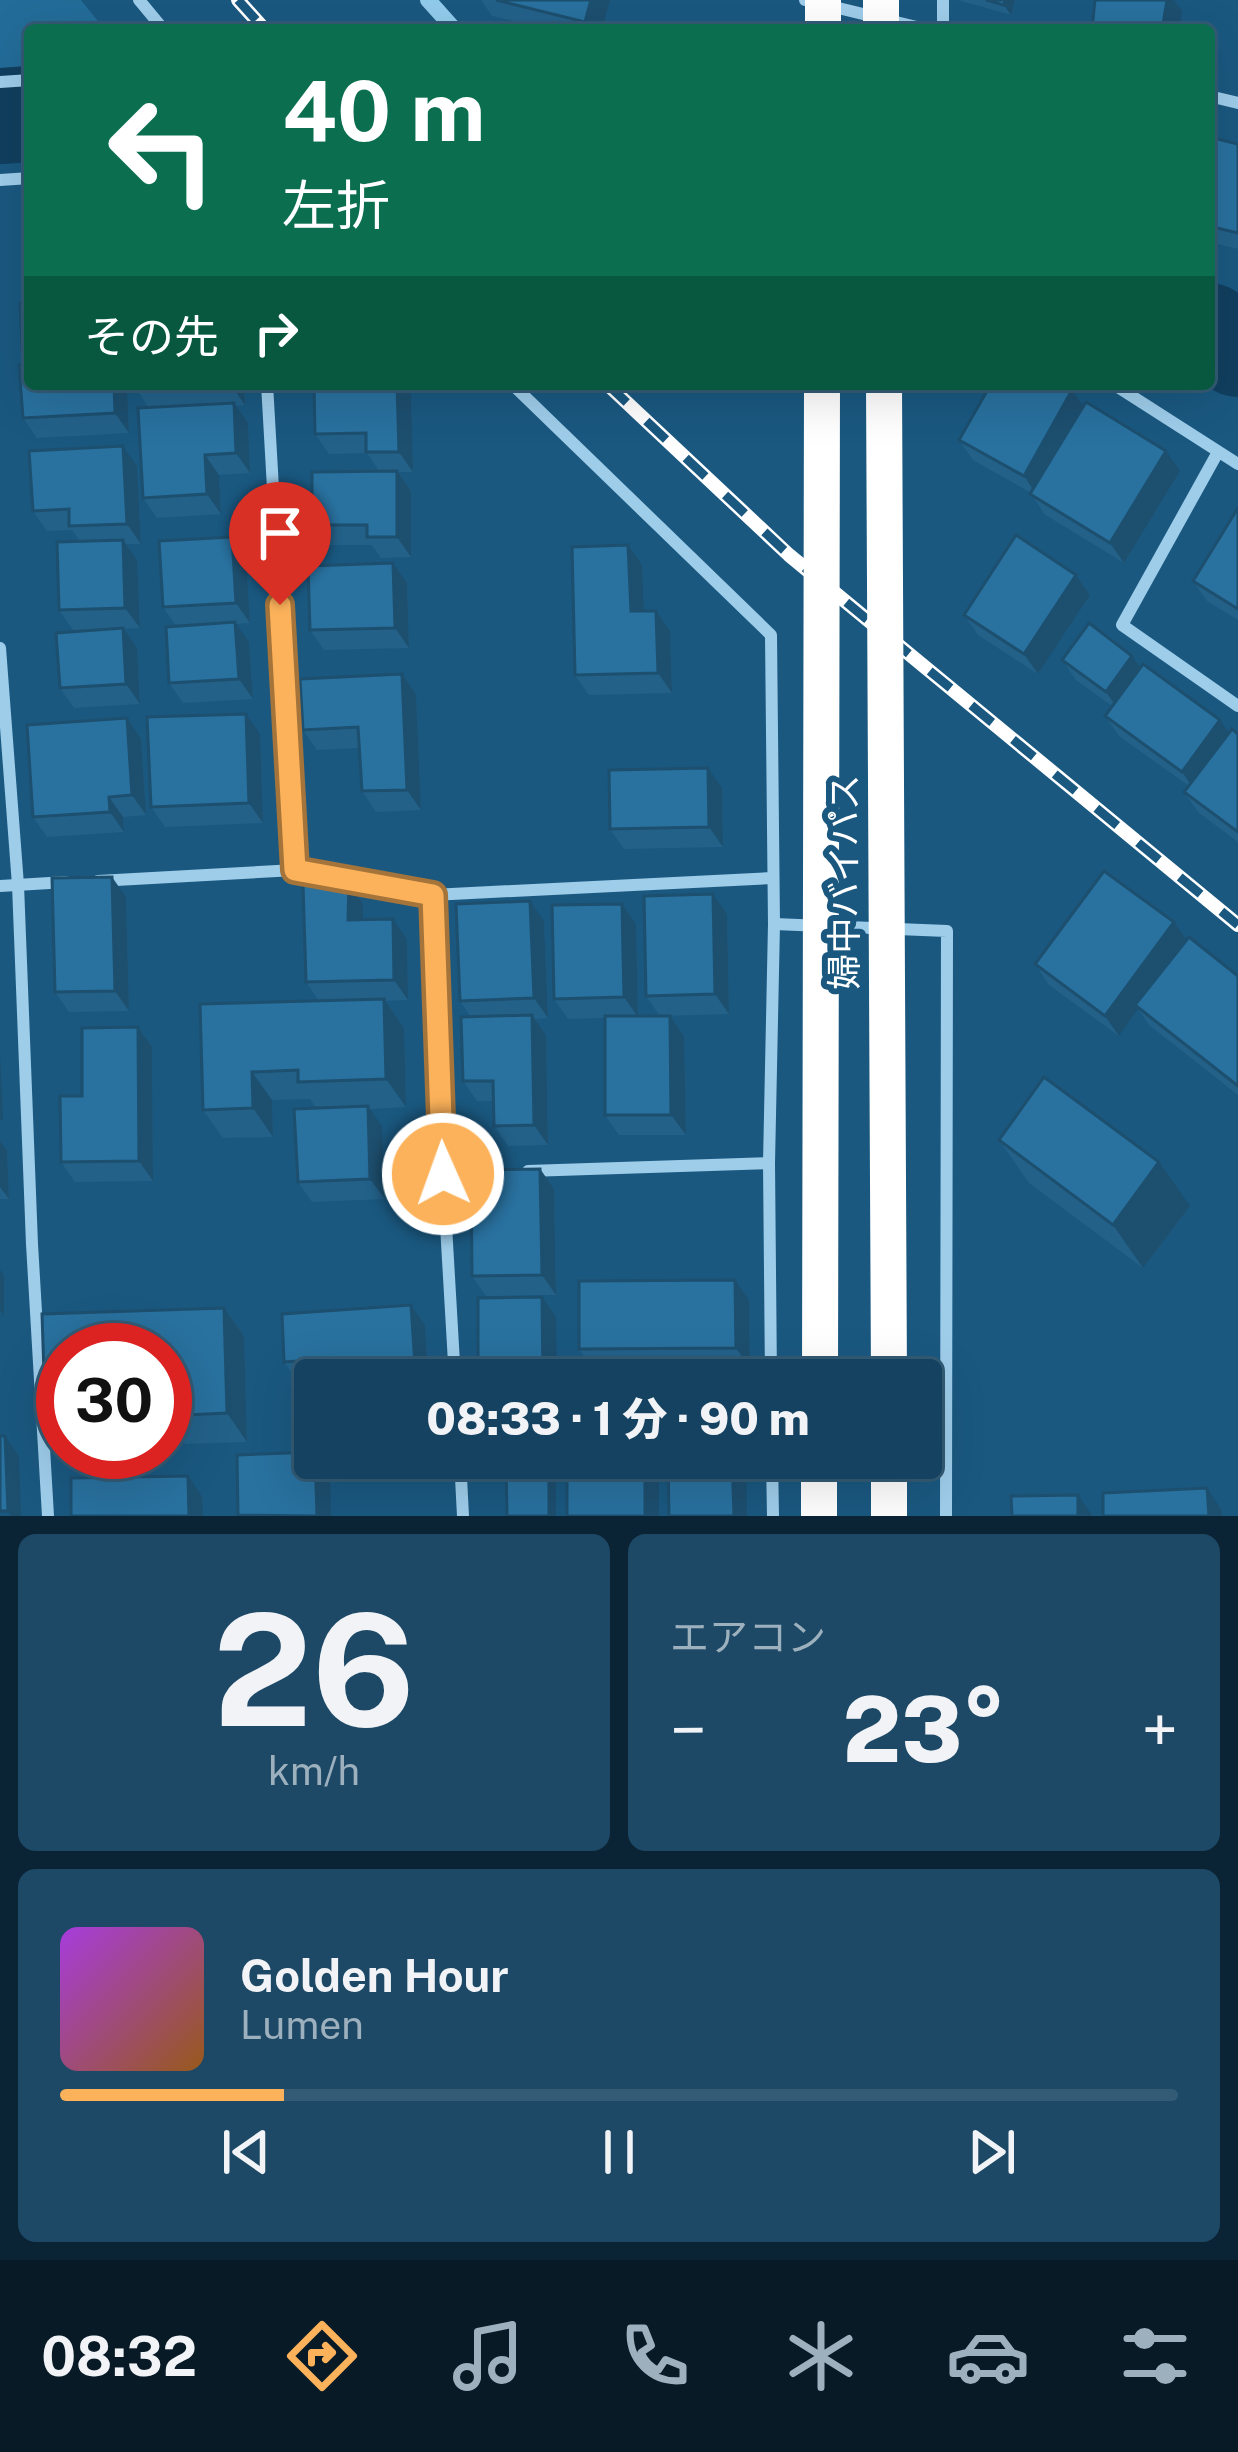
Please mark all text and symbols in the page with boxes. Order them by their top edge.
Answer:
text: 40 m [282,61,485,160]
icon: left [84,72,240,228]
text: 左折 [282,174,390,237]
icon: right [243,300,309,366]
text: その先 [84,310,219,363]
pin [229,482,331,605]
icon: arrive [247,500,313,566]
street label: 婦中バイパス [823,774,865,990]
position arrow [380,1111,506,1237]
speed limit sign: 30 [36,1323,192,1479]
text: 08:33 · 1 分 · 90 m [426,1392,810,1445]
text: 26 [213,1578,415,1761]
text: エアコン [670,1614,826,1660]
text: 23° [842,1676,1006,1782]
text: − [670,1691,707,1769]
text: + [1141,1691,1178,1769]
text: km/h [268,1748,360,1794]
text: Golden Hour [240,1949,509,2002]
text: Lumen [240,2002,364,2048]
icon: previous [213,2119,279,2185]
icon: pause [586,2119,652,2185]
icon: next [959,2119,1025,2185]
icon: directions [280,2314,364,2398]
icon: music [446,2314,530,2398]
icon: phone [613,2314,697,2398]
icon: climate [779,2314,863,2398]
icon: car [946,2314,1030,2398]
icon: filters [1113,2314,1197,2398]
text: 08:32 [41,2325,197,2388]

